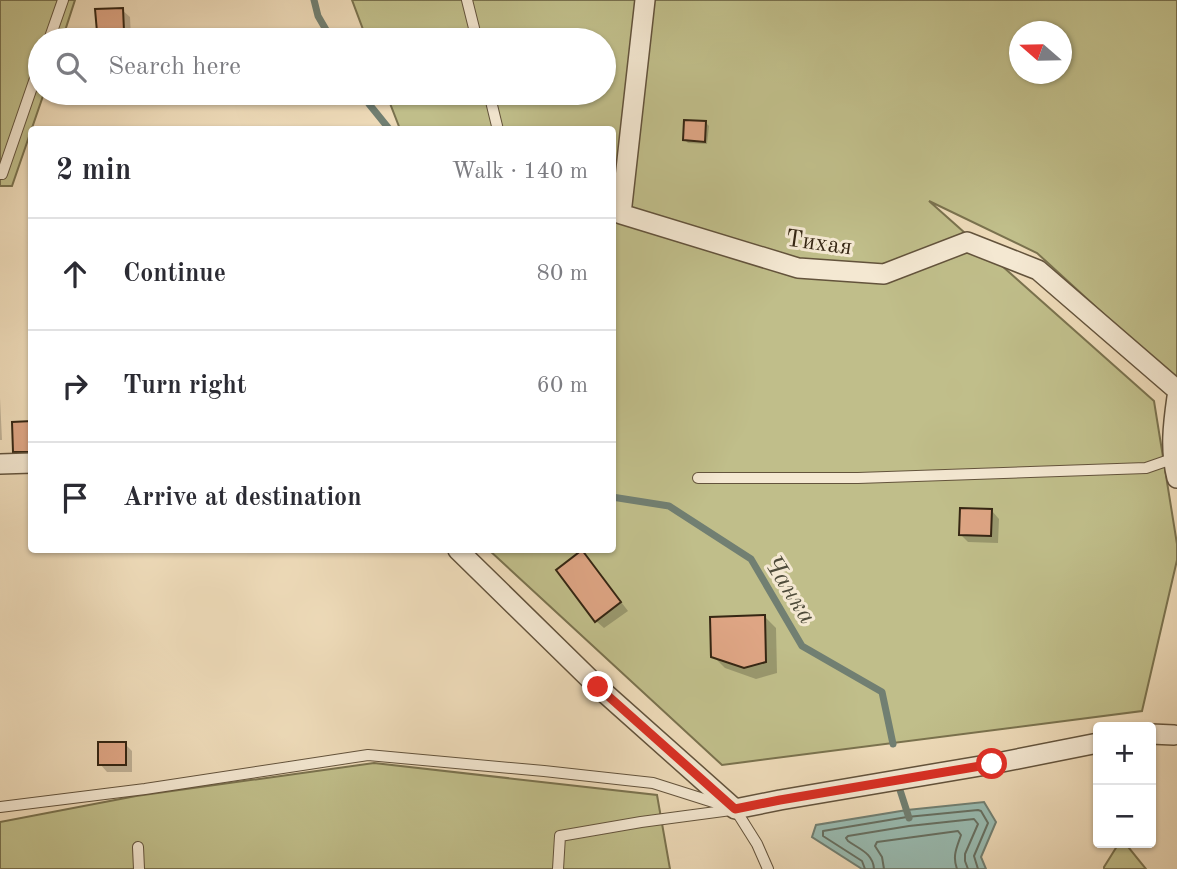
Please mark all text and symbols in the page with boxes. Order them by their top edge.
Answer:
north arrow [1009,21,1072,84]
search box [28,28,616,105]
icon: search [52,48,90,86]
text: Search here [108,54,241,80]
text: 2 min [56,156,131,186]
text: Walk · 140 m [452,160,588,183]
street label: Тихая [784,227,854,261]
icon: ahead [56,255,94,293]
text: Continue [123,261,226,287]
text: 80 m [537,262,588,285]
icon: right [56,367,94,405]
text: Turn right [123,373,246,399]
text: 60 m [537,374,588,397]
icon: arrive [56,479,94,517]
text: Arrive at destination [123,485,362,511]
water label: Чанка [758,551,820,629]
route end [582,671,613,702]
map controls [1093,722,1156,848]
button: + [1093,722,1156,785]
route start [976,748,1007,779]
button: − [1093,785,1156,848]

